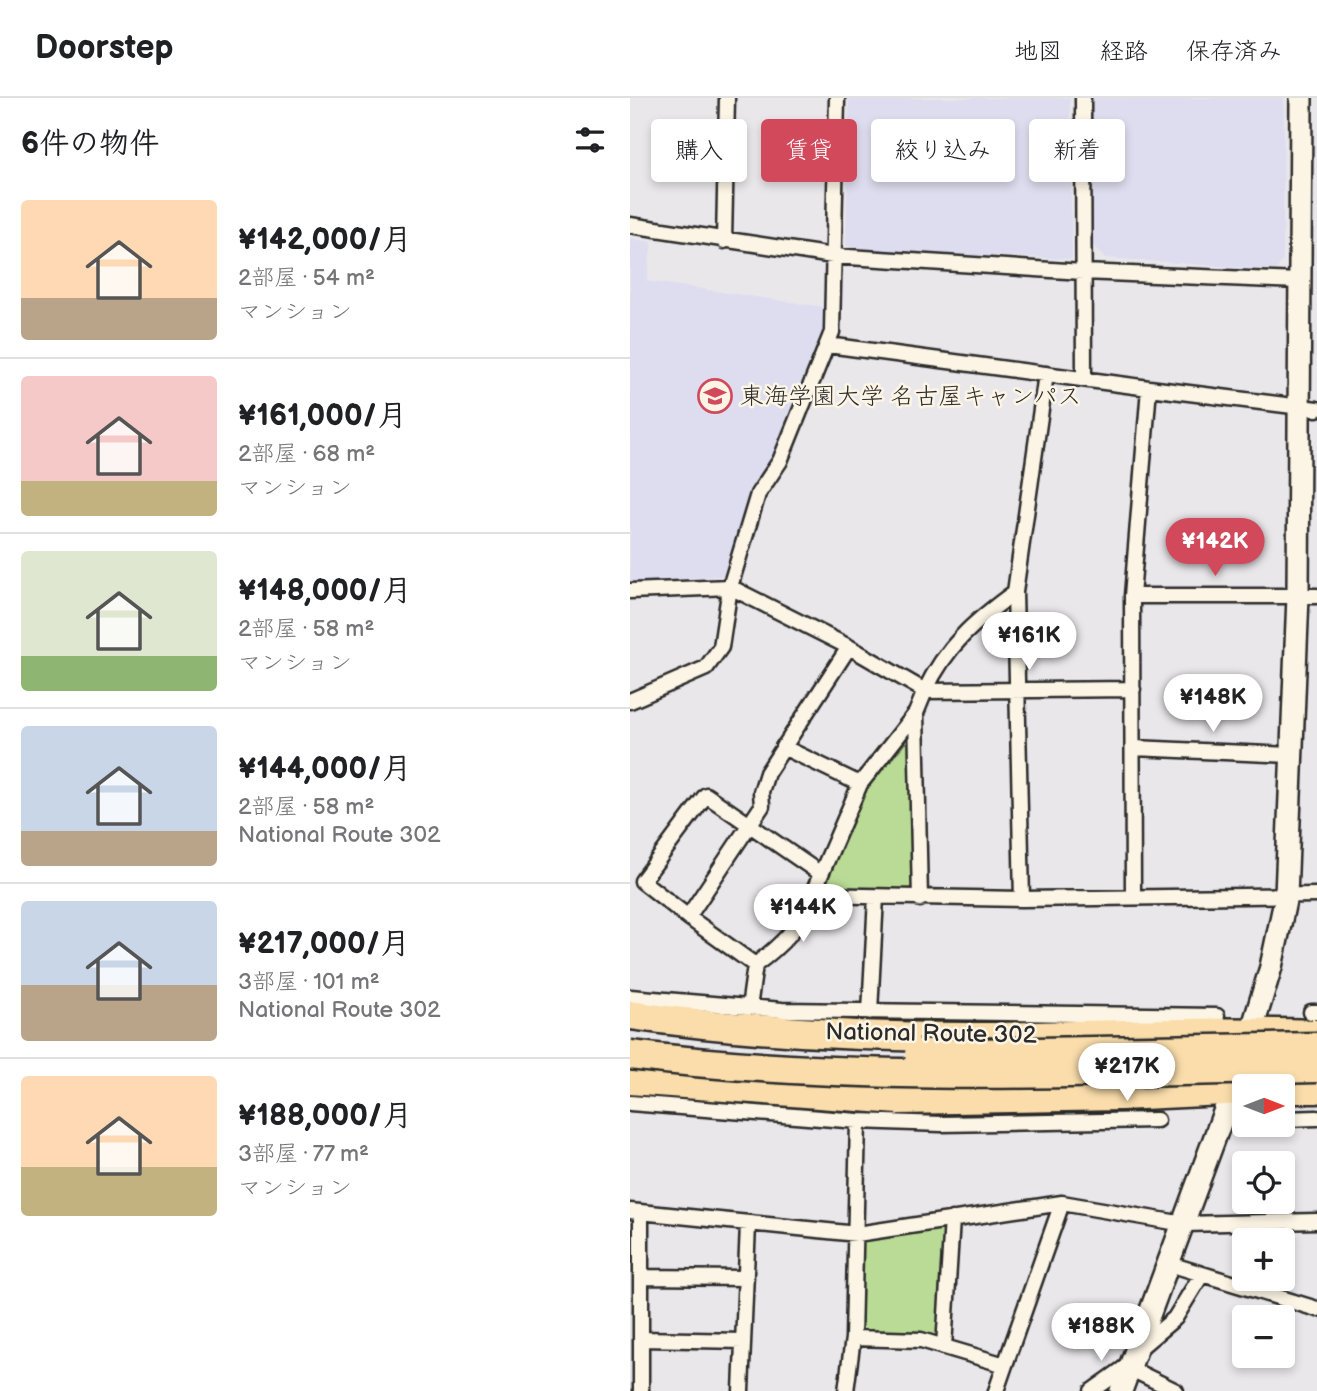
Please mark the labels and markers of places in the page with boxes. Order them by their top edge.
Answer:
school or university icon: 東海学園大学 名古屋キャンパス [696,377,734,415]
place label: 東海学園大学 名古屋キャンパス [740,382,1082,411]
pin: ¥142K [1166,518,1264,578]
pin: ¥161K [980,612,1078,672]
pin: ¥148K [1164,674,1262,734]
pin: ¥144K [754,884,852,944]
pin: ¥217K [1078,1044,1176,1103]
pin: ¥188K [1052,1304,1150,1363]

